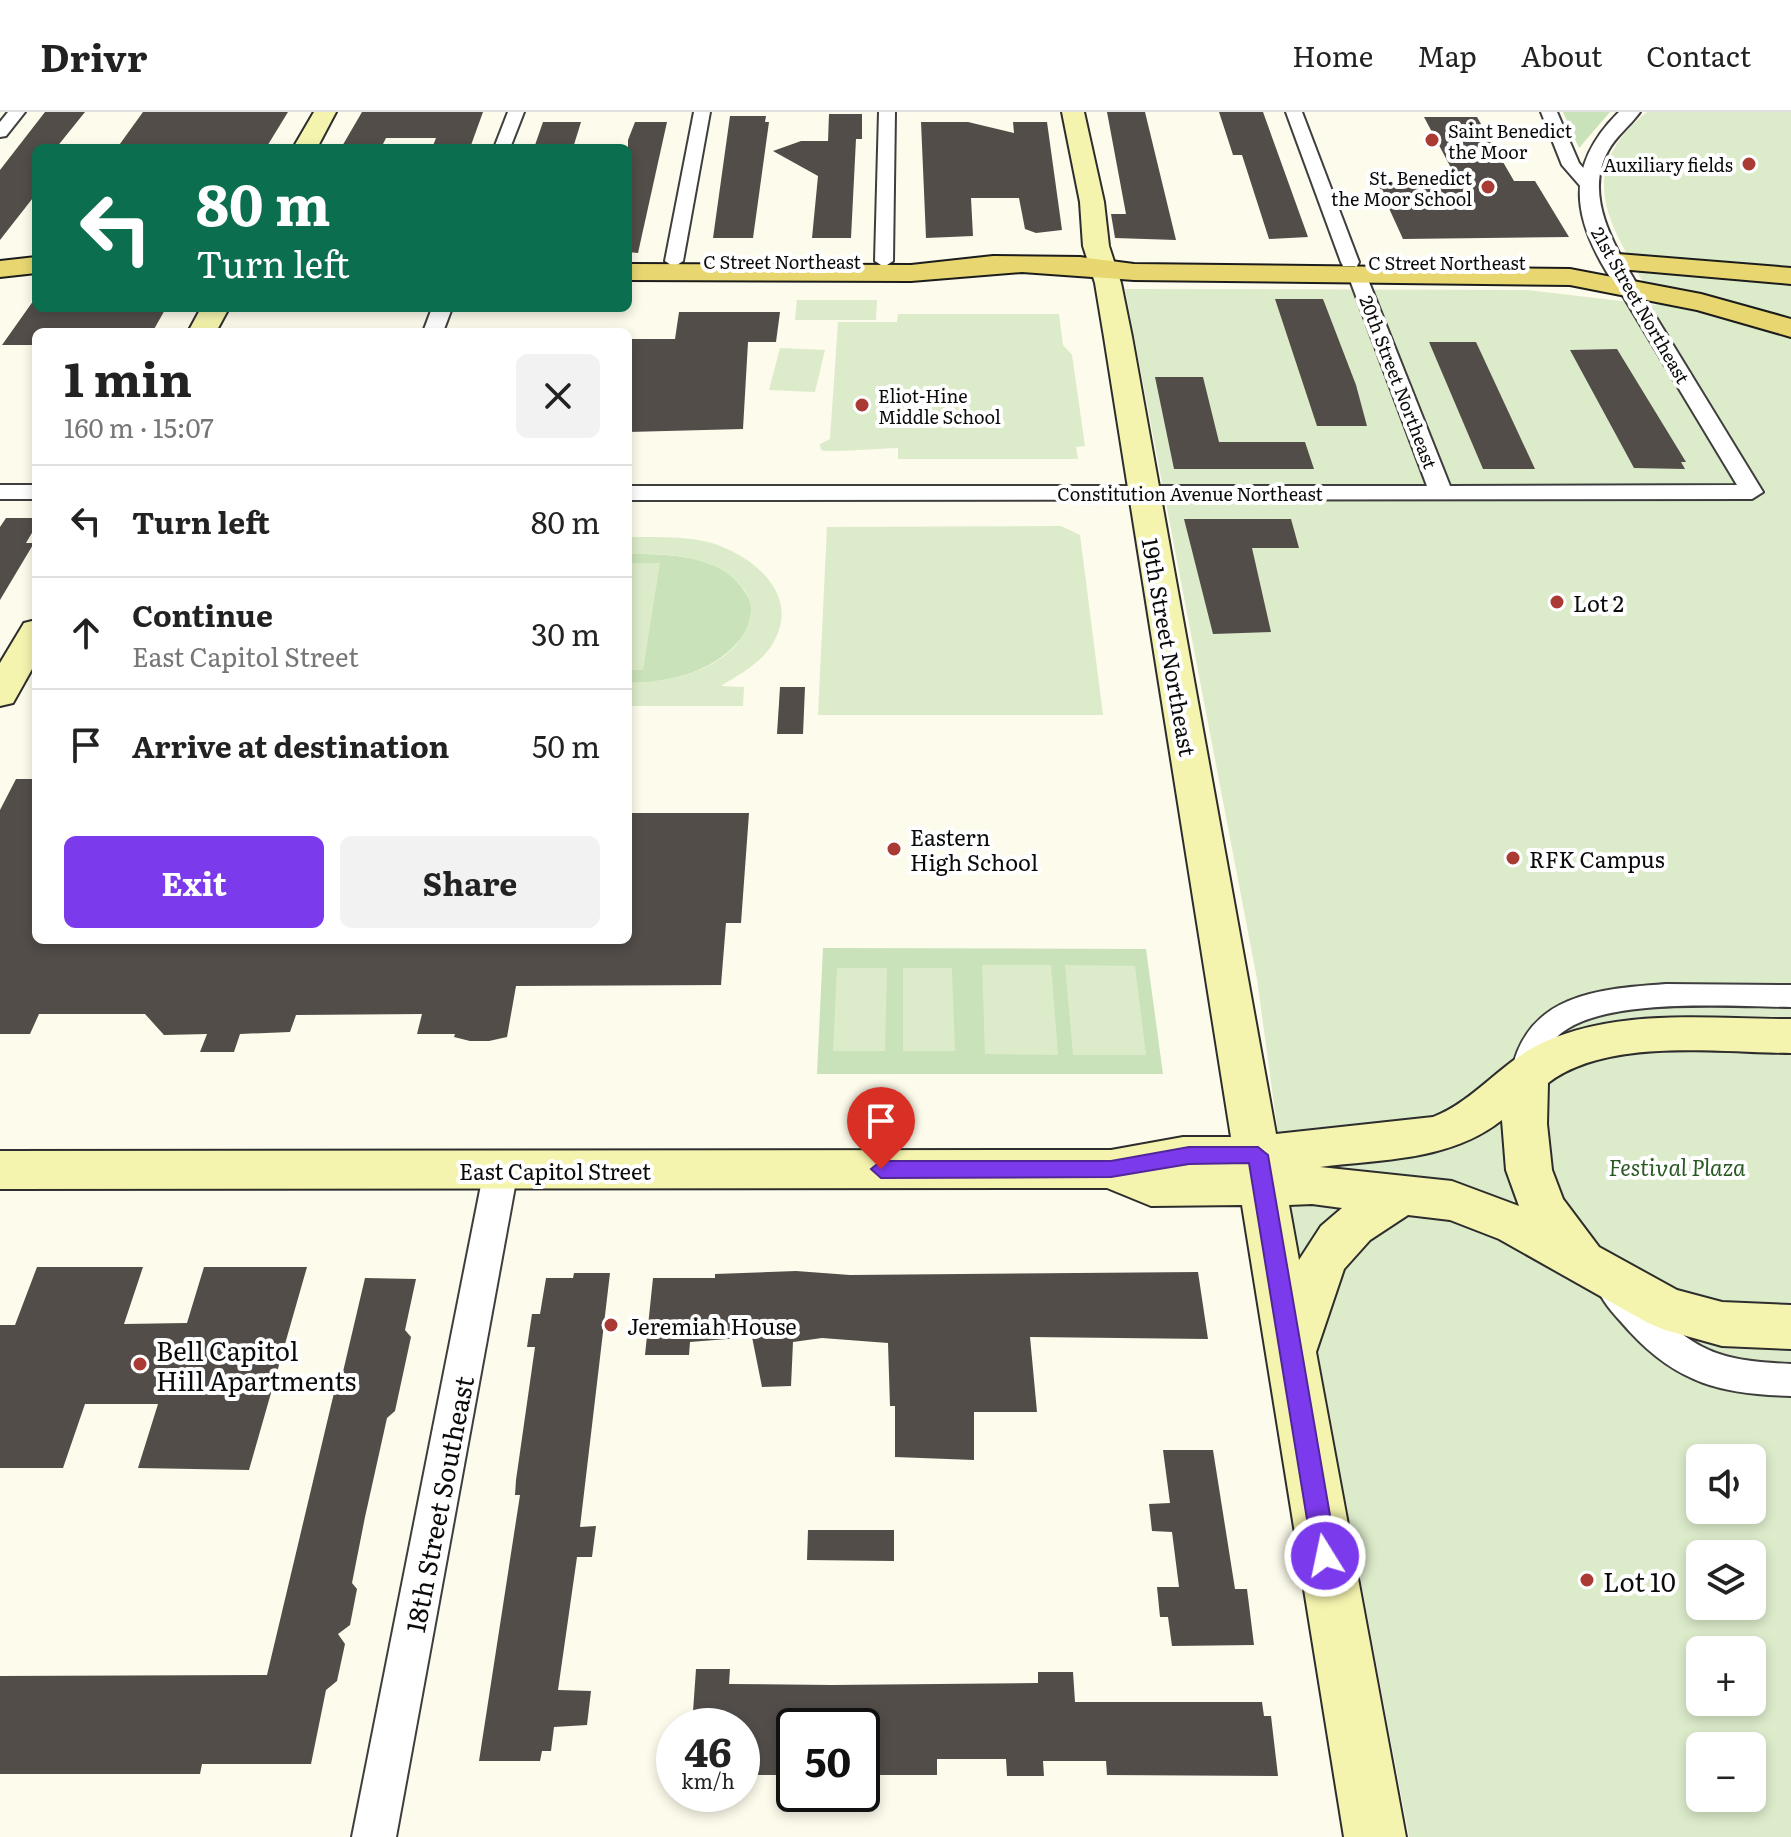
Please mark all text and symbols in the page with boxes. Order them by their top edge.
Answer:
text: Drivr [40,27,147,84]
text: Home [1292,34,1373,76]
text: Map [1417,34,1477,76]
text: About [1521,34,1602,76]
text: Contact [1646,34,1751,76]
place label: Saint Benedict the Moor [1448,117,1573,165]
marker: Saint Benedict the Moor [1423,131,1441,149]
place label: Auxiliary fields [1603,151,1733,178]
marker: Auxiliary fields [1740,155,1758,173]
text: 80 m [196,160,331,243]
place label: St. Benedict the Moor School [1331,164,1473,212]
icon: left [64,176,168,280]
marker: St. Benedict the Moor School [1479,178,1497,196]
street label: 21st Street Northeast [1585,222,1697,389]
text: Turn left [196,236,350,289]
street label: C Street Northeast [703,248,861,275]
street label: C Street Northeast [1368,249,1526,276]
street label: 20th Street Northeast [1353,291,1445,473]
text: 1 min [64,341,192,412]
button: close [516,354,600,438]
place label: Eliot-Hine Middle School [878,382,1001,430]
marker: Eliot-Hine Middle School [853,396,871,414]
text: 160 m · 15:07 [64,407,214,446]
street label: Constitution Avenue Northeast [1057,480,1323,507]
icon: left [64,499,108,543]
text: Turn left [132,499,270,543]
text: 80 m [531,499,600,543]
street label: 19th Street Northeast [1135,535,1205,759]
place label: Lot 2 [1573,586,1624,619]
text: Continue [132,592,273,636]
marker: Lot 2 [1548,593,1566,611]
icon: ahead [64,611,108,655]
text: 30 m [531,611,600,655]
text: East Capitol Street [132,636,359,675]
icon: arrive [64,723,108,767]
text: Arrive at destination [132,723,449,767]
text: 50 m [532,723,600,767]
place label: Eastern High School [910,820,1038,878]
button: Exit [64,836,324,928]
button: Share [340,836,600,928]
marker: Eastern High School [885,840,903,858]
place label: RFK Campus [1529,842,1665,875]
marker: RFK Campus [1504,849,1522,867]
pin [847,1087,915,1169]
icon: arrive [859,1099,903,1143]
park label: Festival Plaza [1609,1150,1746,1183]
street label: East Capitol Street [459,1154,651,1187]
place label: Jeremiah House [627,1309,797,1342]
marker: Jeremiah House [602,1316,620,1334]
place label: Bell Capitol Hill Apartments [156,1330,356,1399]
marker: Bell Capitol Hill Apartments [131,1355,149,1373]
street label: 18th Street Southeast [394,1372,482,1636]
map controls [1686,1444,1766,1812]
button: sound [1686,1444,1766,1524]
position arrow [1283,1514,1367,1598]
button: layers [1686,1540,1766,1620]
place label: Lot 10 [1603,1561,1676,1600]
marker: Lot 10 [1578,1571,1596,1589]
button: + [1686,1636,1766,1716]
speed limit sign: 50 [776,1708,880,1812]
text: 46 [684,1720,732,1779]
button: − [1686,1732,1766,1812]
text: km/h [681,1765,735,1795]

